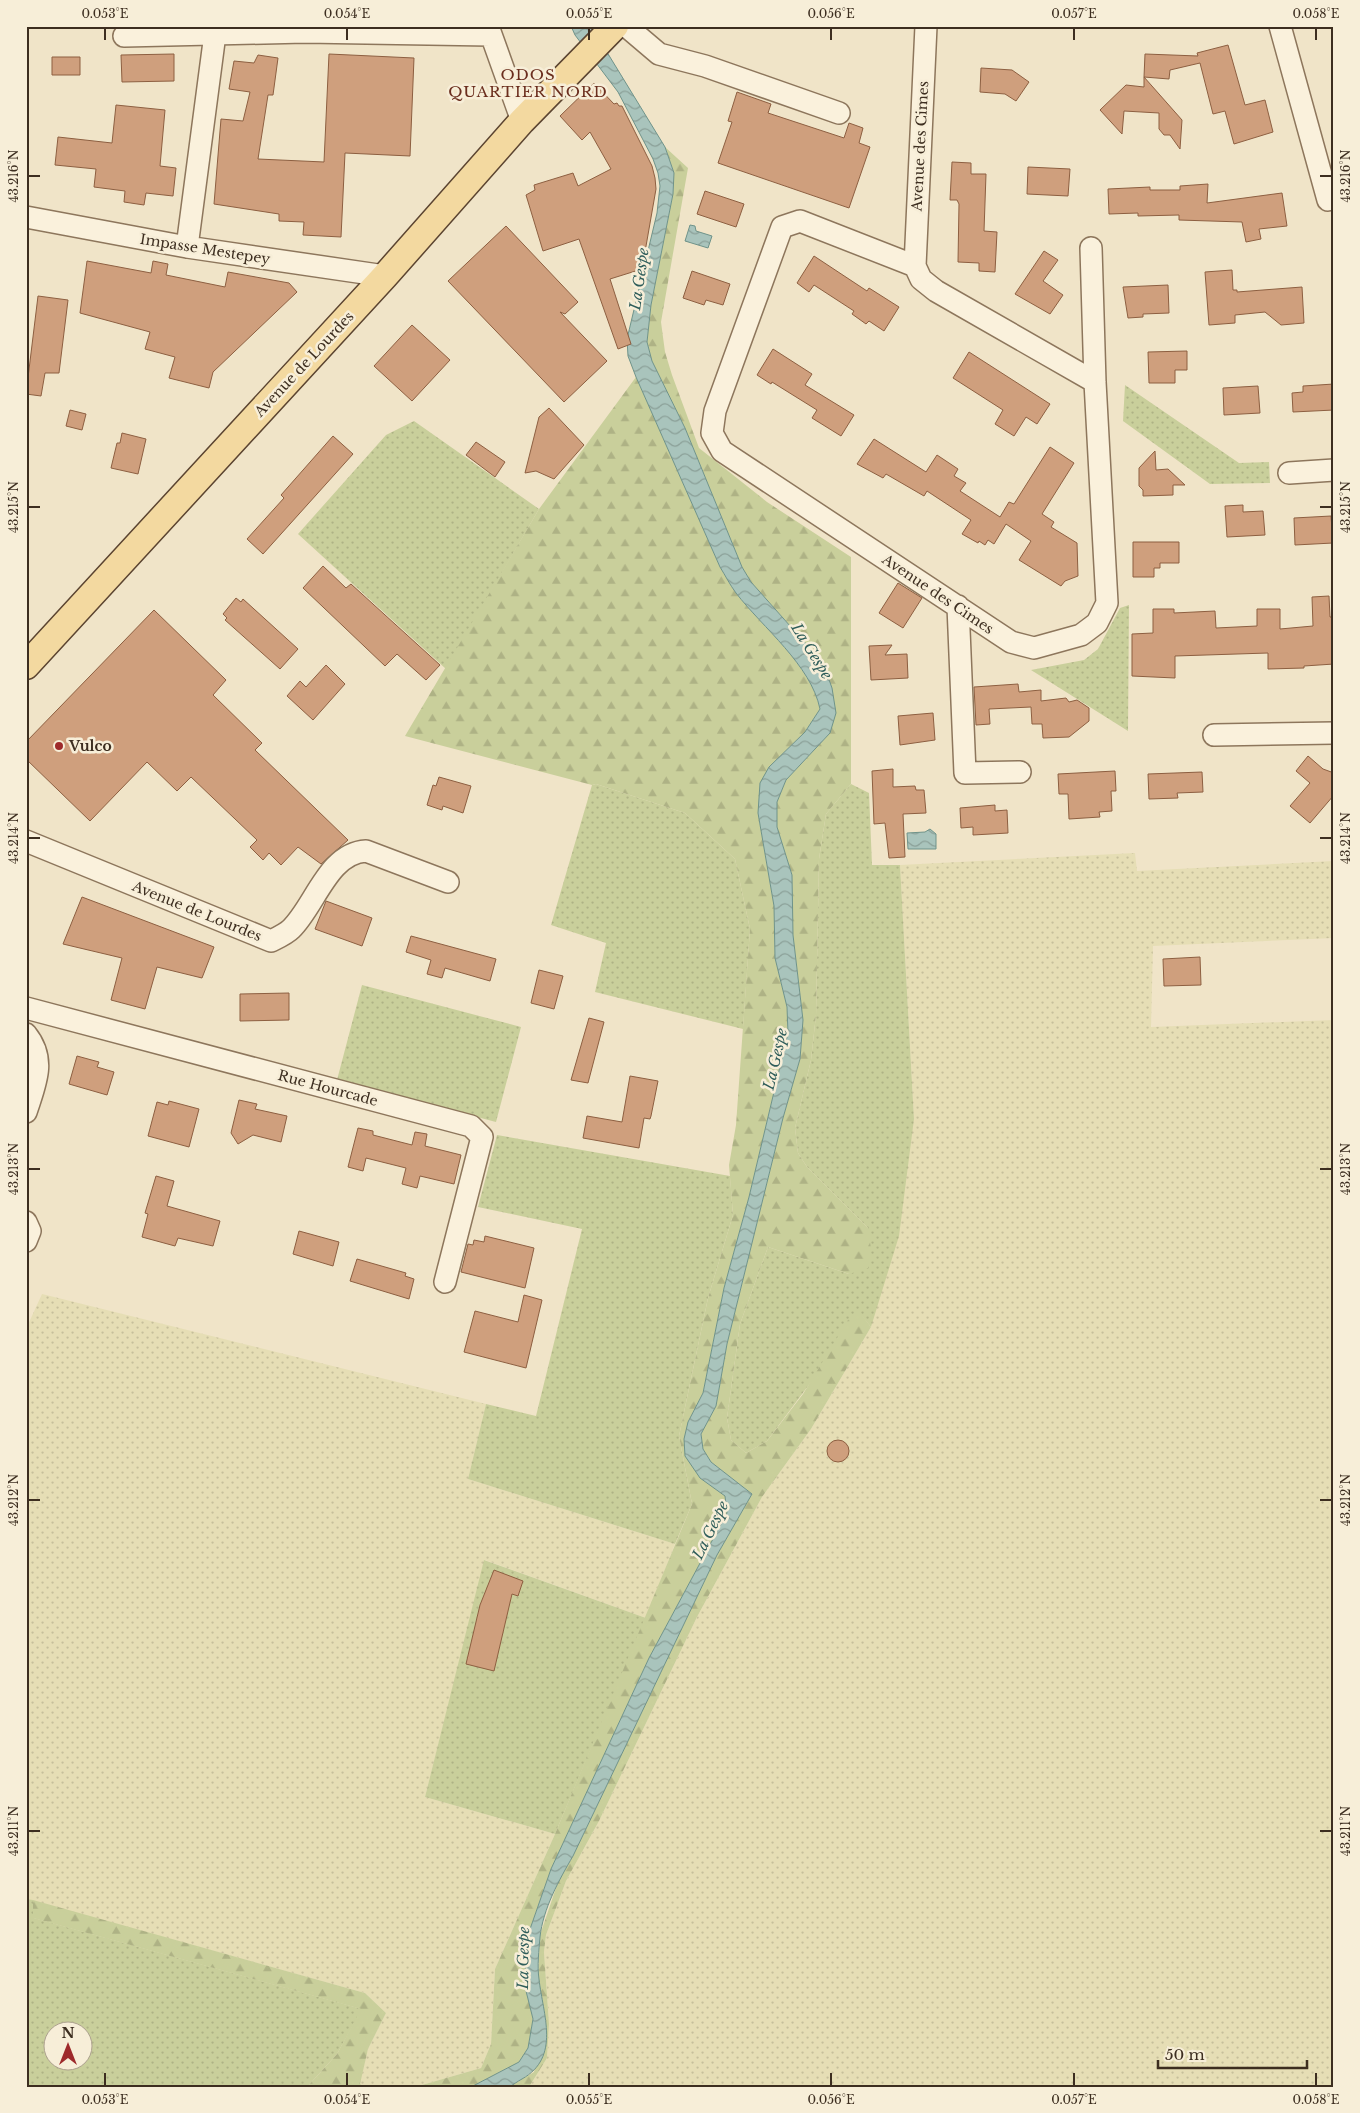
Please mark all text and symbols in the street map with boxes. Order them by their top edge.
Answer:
text: 0.053°E [82,6,129,21]
text: 0.054°E [324,6,370,21]
text: 0.055°E [566,6,612,21]
text: 0.056°E [807,6,855,21]
text: 0.057°E [1051,6,1097,21]
text: 0.058°E [1293,6,1340,21]
district label: ODOS QUARTIER NORD [448,65,608,101]
street label: Avenue des Cimes [908,80,932,213]
text: 43.216°N [6,149,21,203]
text: 43.216°N [1338,149,1353,203]
street label: Impasse Mestepey [139,230,272,268]
water label: La Gespe [625,246,653,312]
street label: Avenue de Lourdes [250,307,358,421]
text: 43.215°N [6,481,21,533]
text: 43.215°N [1338,481,1353,533]
street label: Avenue des Cimes [878,549,997,638]
water label: La Gespe [787,619,837,683]
place label: Vulco [68,737,112,755]
marker: Vulco [53,740,65,752]
text: 43.214°N [6,812,21,864]
text: 43.214°N [1338,812,1353,864]
street label: Avenue de Lourdes [129,876,264,945]
water label: La Gespe [758,1026,791,1093]
street label: Rue Hourcade [276,1066,380,1110]
text: 43.213°N [6,1142,21,1195]
text: 43.213°N [1338,1142,1353,1195]
text: 43.212°N [6,1473,21,1526]
text: 43.212°N [1338,1473,1353,1526]
water label: La Gespe [687,1498,732,1563]
text: 43.211°N [6,1805,21,1856]
text: 43.211°N [1338,1805,1353,1856]
water label: La Gespe [513,1926,533,1991]
north arrow [42,2020,92,2070]
text: N [61,2024,75,2042]
scale bar [1158,2038,1306,2070]
text: 50 m [1165,2045,1205,2064]
text: 0.053°E [82,2092,129,2107]
text: 0.054°E [324,2092,370,2107]
text: 0.055°E [566,2092,612,2107]
text: 0.056°E [807,2092,855,2107]
text: 0.057°E [1051,2092,1097,2107]
text: 0.058°E [1293,2092,1340,2107]

